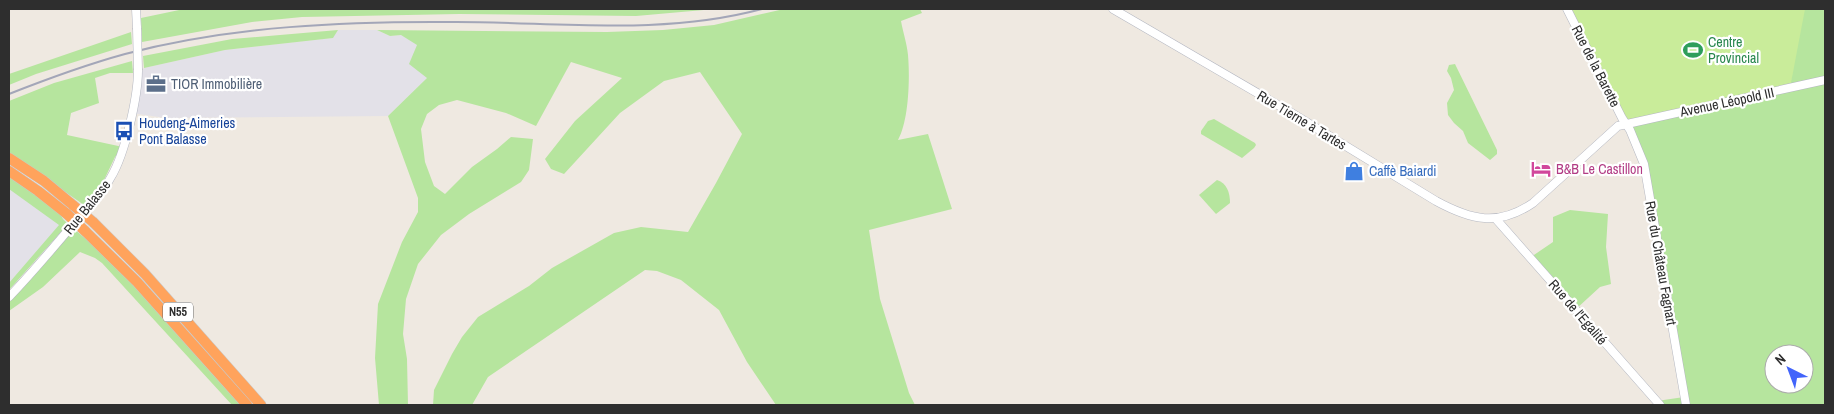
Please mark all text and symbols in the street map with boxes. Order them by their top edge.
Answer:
street label: Rue de la Barette [1568,22,1624,110]
place label: Centre Provincial [1708,33,1759,67]
sports icon: Centre Provincial [1682,39,1704,61]
office icon: TIOR Immobilière [145,73,167,95]
place label: TIOR Immobilière [171,75,262,93]
street label: Avenue Léopold III [1677,83,1776,121]
street label: Rue Tierne à Tartes [1254,86,1350,154]
place label: Houdeng-Aimeries Pont Balasse [139,114,236,148]
bus stop icon: Houdeng-Aimeries Pont Balasse [113,120,135,142]
hotel icon: B&B Le Castillon [1530,158,1552,180]
shop icon: Caffè Baiardi [1343,160,1365,182]
place label: B&B Le Castillon [1556,160,1643,178]
place label: Caffè Baiardi [1369,162,1436,180]
street label: Rue Balasse [60,176,114,238]
street label: Rue du Château Fagnart [1641,199,1681,327]
street label: Rue de l'Egalité [1545,276,1611,348]
road number: N55 [163,302,193,322]
north arrow [1764,344,1814,394]
text: N [1771,350,1789,369]

